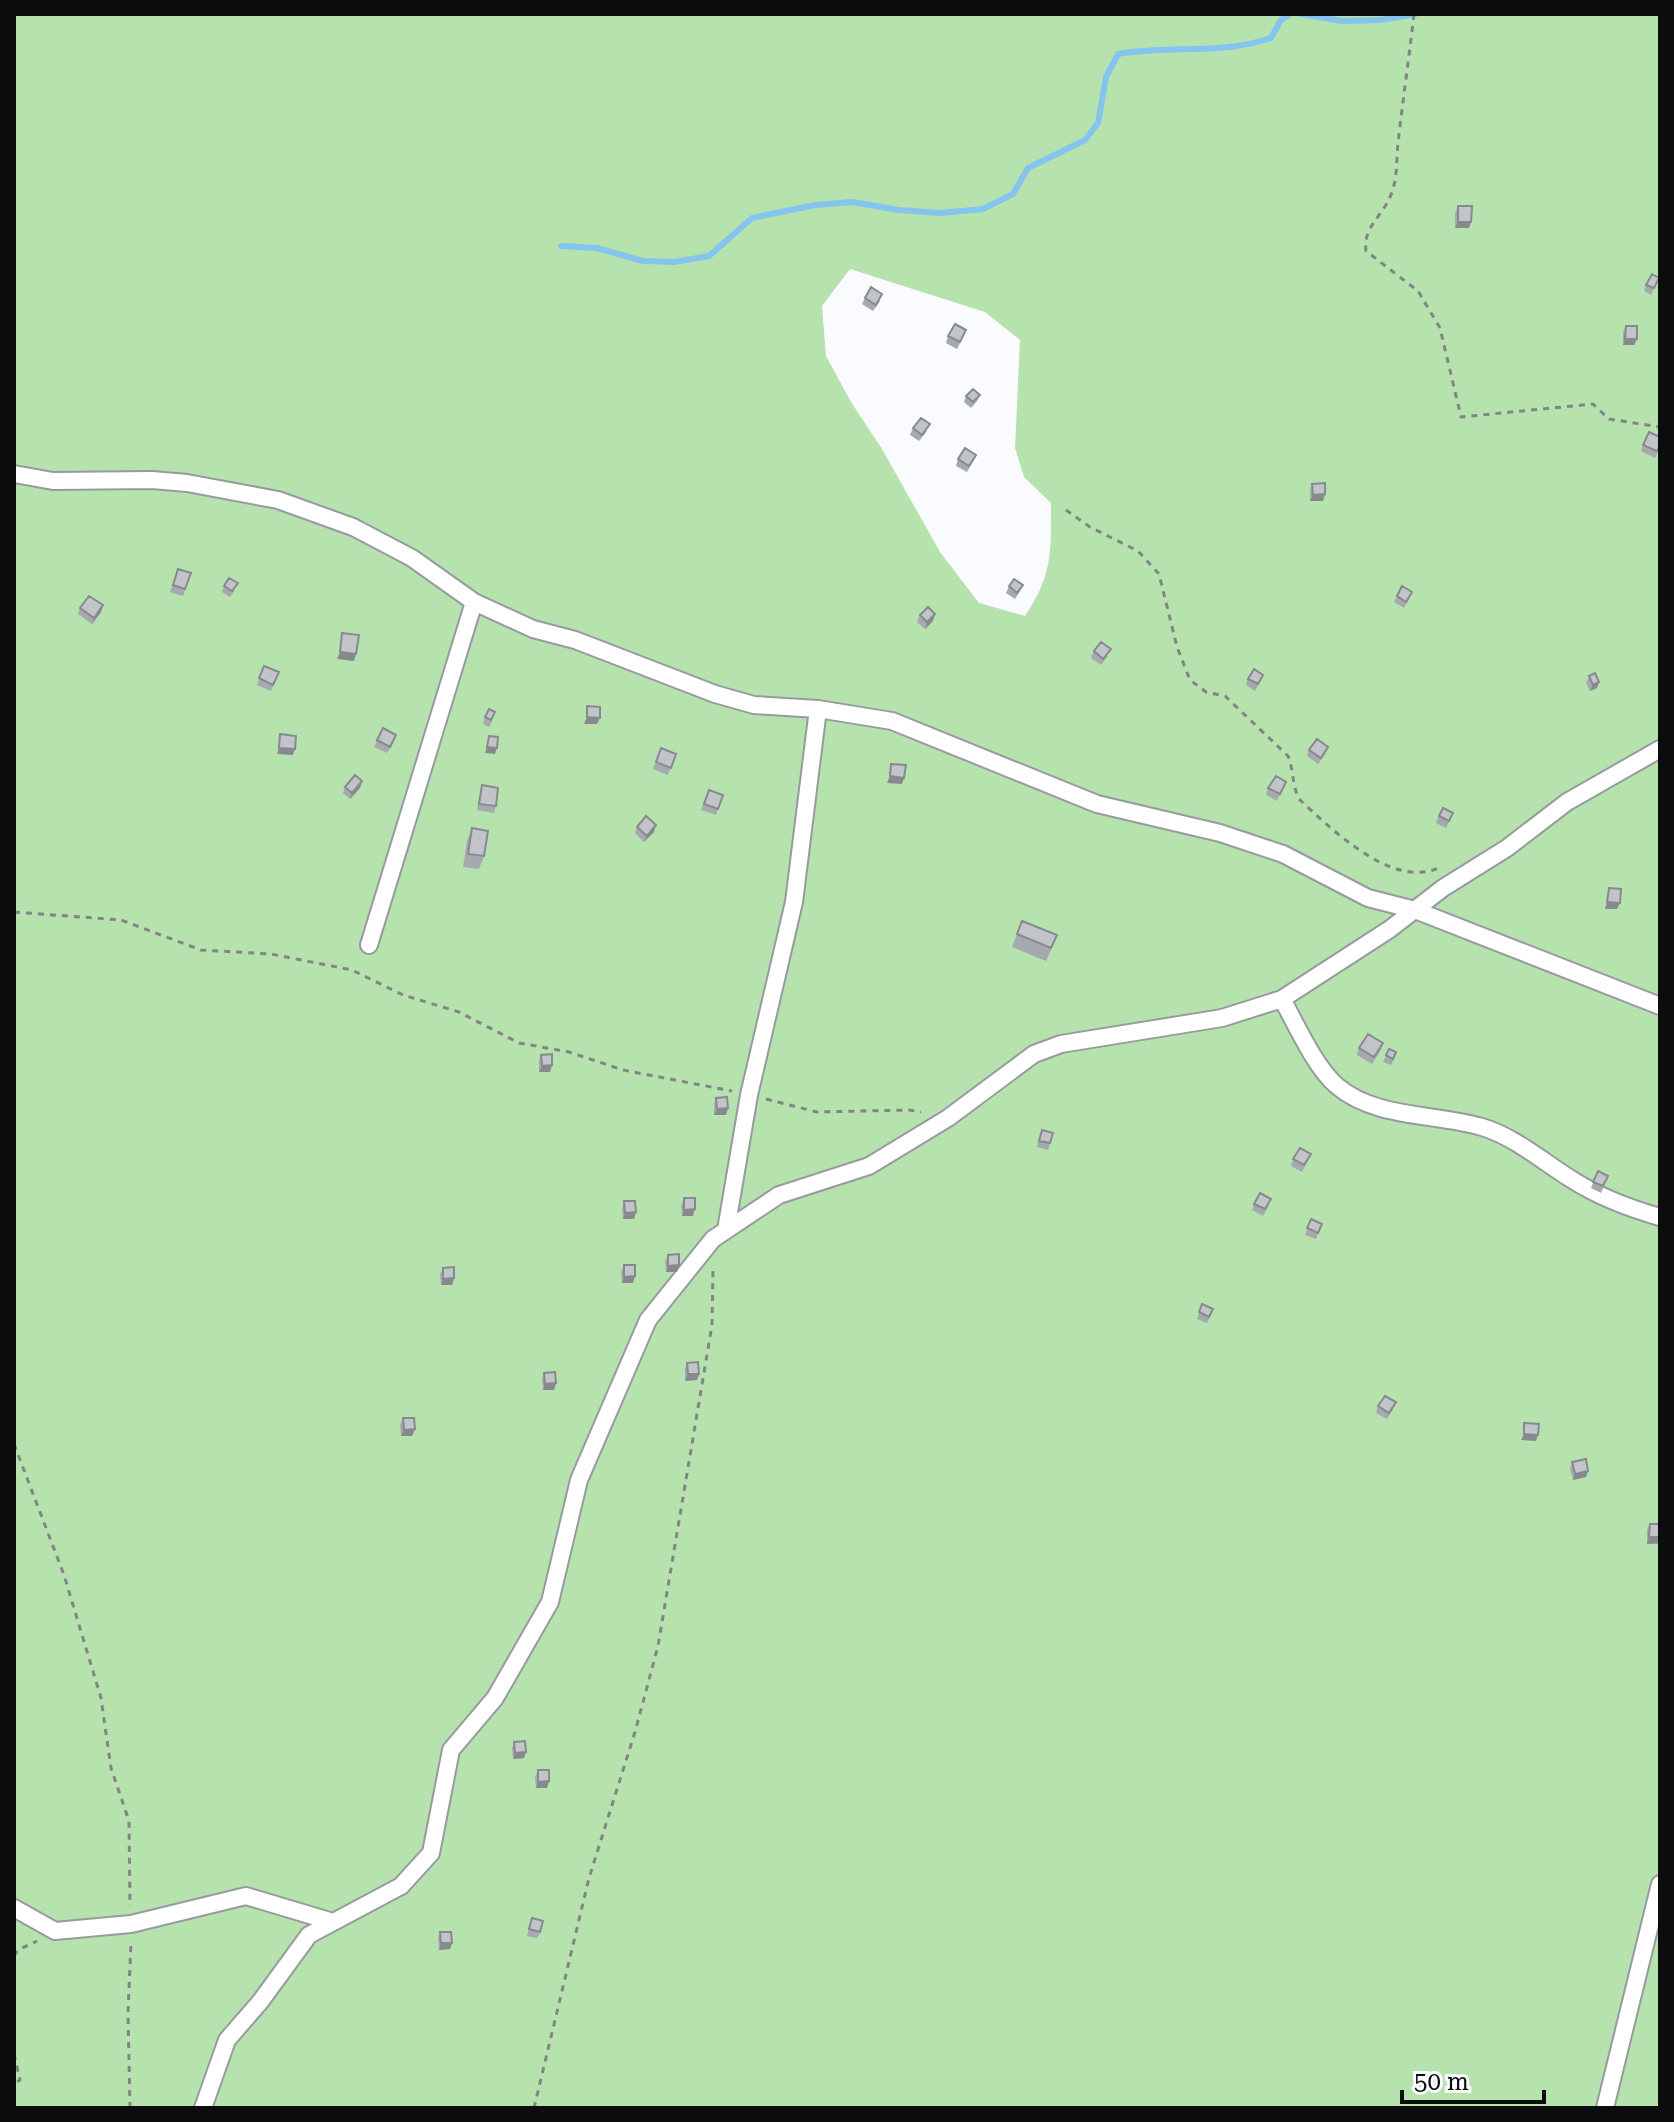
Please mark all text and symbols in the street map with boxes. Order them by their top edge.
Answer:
scale bar [1402,2054,1544,2104]
text: 50 m [1414,2068,1469,2096]

